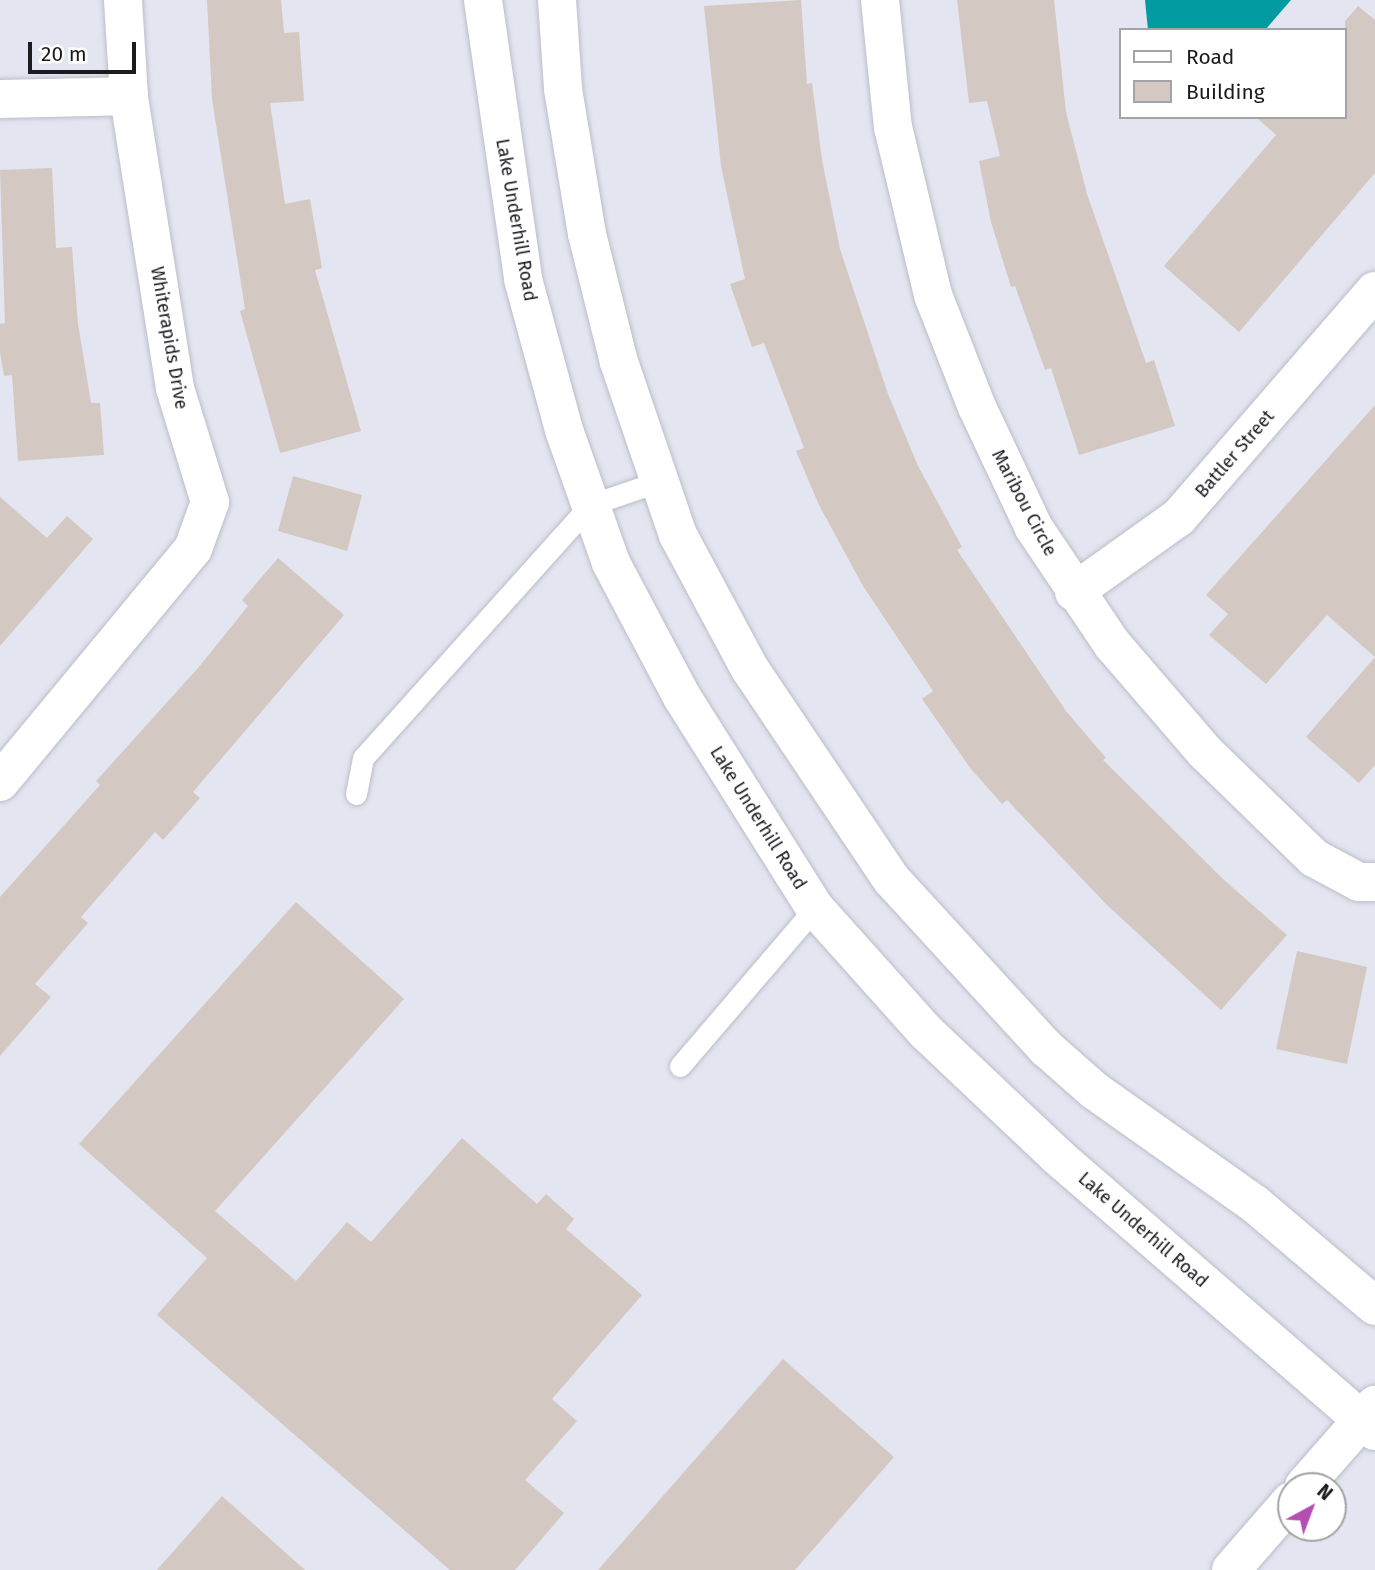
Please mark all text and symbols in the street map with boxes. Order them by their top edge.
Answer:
scale bar [32,28,140,72]
legend [1120,28,1347,119]
text: 20 m [41,41,87,67]
text: Road [1186,44,1234,70]
text: Building [1186,79,1265,105]
street label: Lake Underhill Road [491,137,541,303]
street label: Whiterapids Drive [146,265,192,411]
street label: Battler Street [1191,406,1279,502]
street label: Maribou Circle [987,446,1061,560]
street label: Lake Underhill Road [705,742,811,894]
street label: Lake Underhill Road [1074,1168,1212,1292]
north arrow [1277,1472,1347,1542]
text: N [1312,1479,1337,1505]

